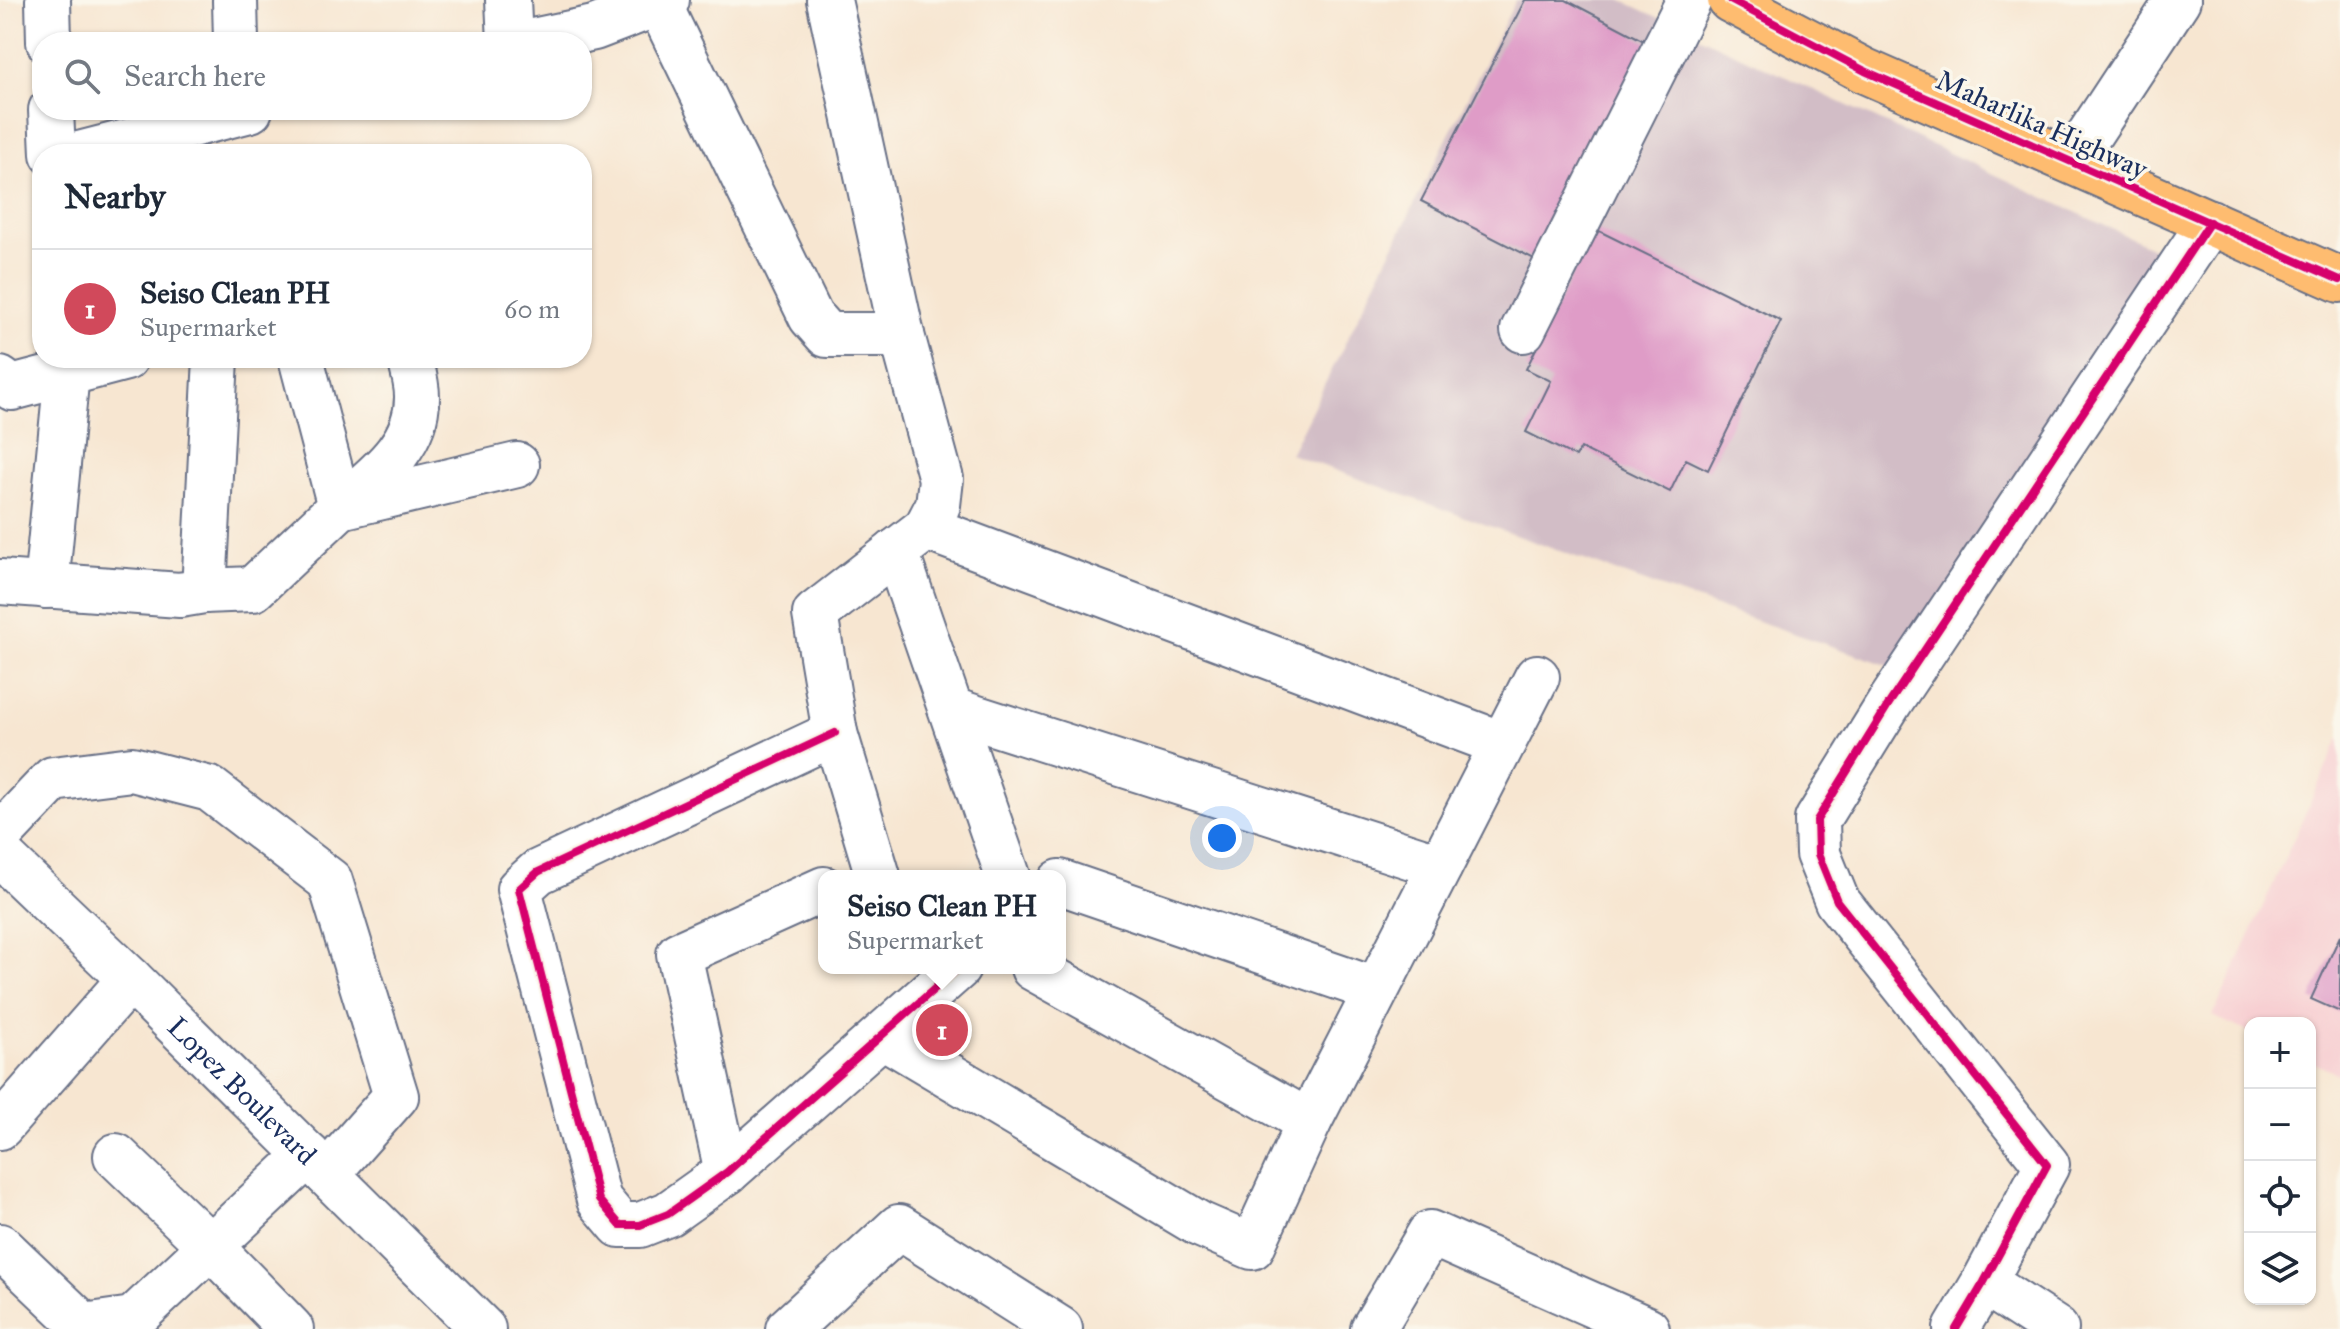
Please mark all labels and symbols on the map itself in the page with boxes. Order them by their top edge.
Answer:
street label: Maharlika Highway [1931,62,2154,187]
your location [1202,818,1242,858]
pin: 1 [916,1000,968,1060]
street label: Lopez Boulevard [160,1009,324,1172]

